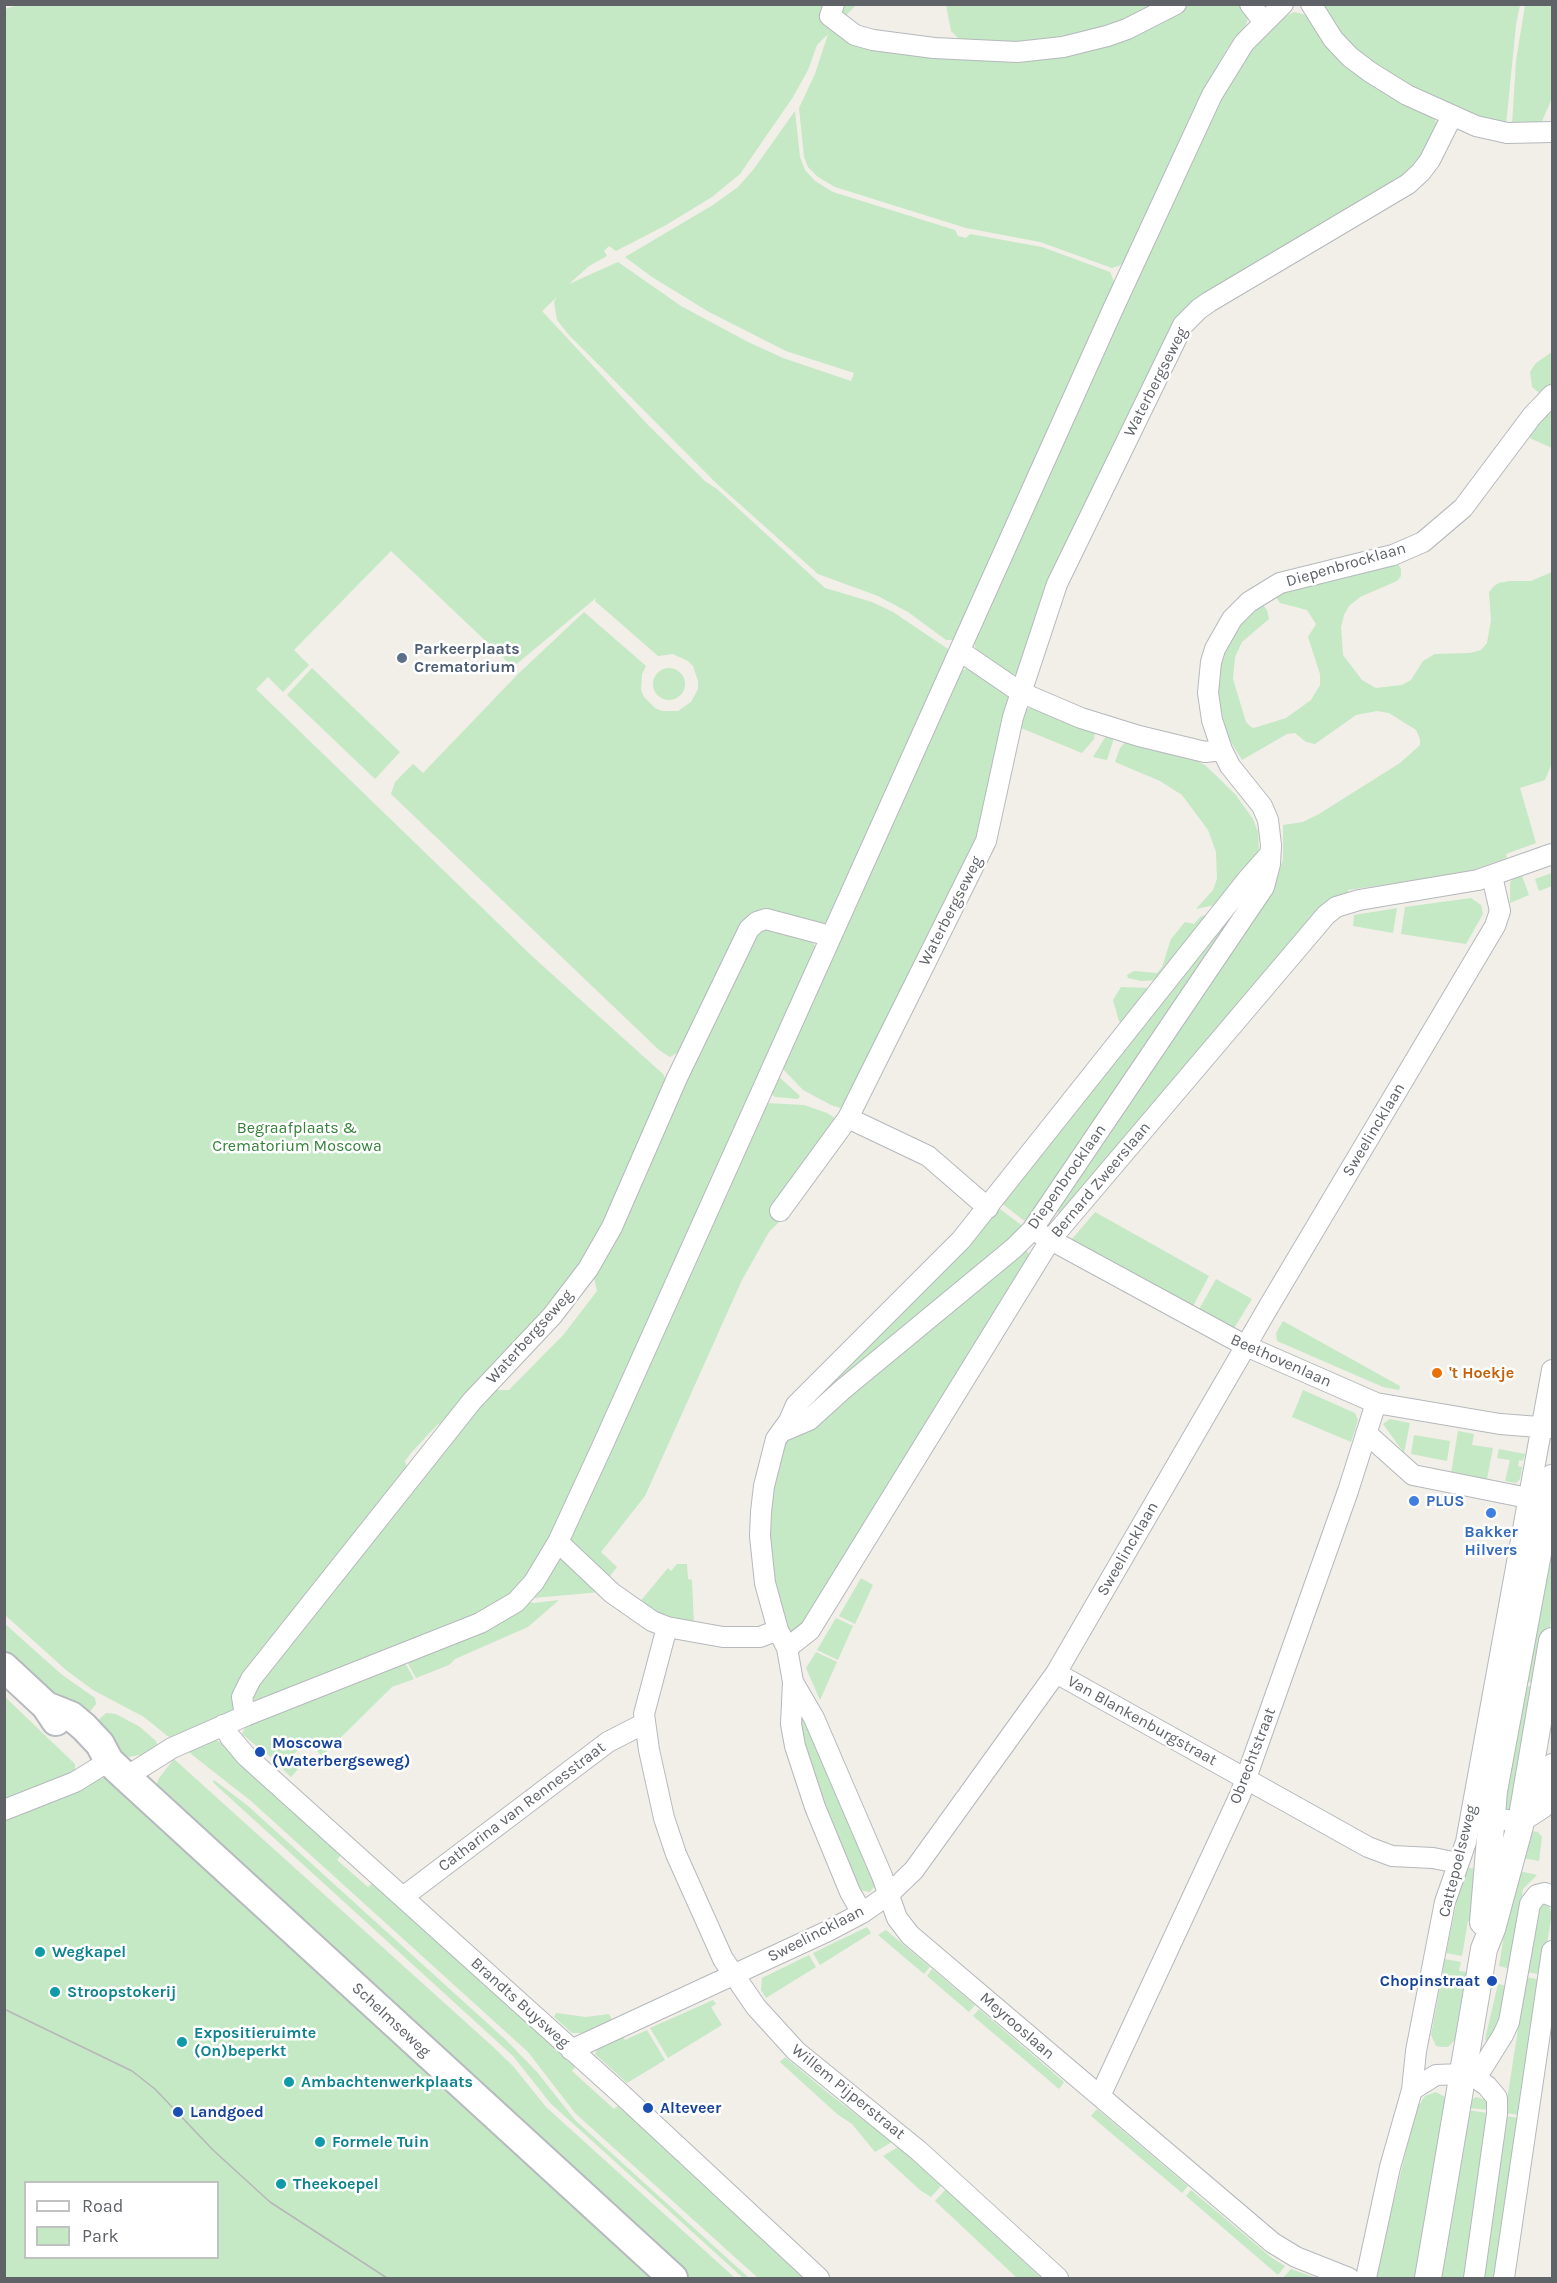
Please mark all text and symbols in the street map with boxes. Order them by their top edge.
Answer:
street label: Waterbergseweg [1120,324,1192,440]
street label: Diepenbrocklaan [1284,539,1408,591]
place label: Parkeerplaats Crematorium [414,639,520,677]
marker: Parkeerplaats Crematorium [395,651,409,665]
street label: Waterbergseweg [915,853,987,969]
street label: Sweelincklaan [1339,1080,1409,1180]
park label: Begraafplaats & Crematorium Moscowa [212,1118,382,1156]
street label: Bernard Zweerslaan [1047,1118,1155,1242]
street label: Diepenbrocklaan [1024,1121,1110,1233]
street label: Waterbergseweg [483,1286,577,1388]
street label: Beethovenlaan [1228,1330,1334,1392]
place label: 't Hoekje [1449,1363,1514,1383]
marker: 't Hoekje [1430,1366,1444,1380]
place label: PLUS [1426,1491,1464,1511]
marker: PLUS [1407,1494,1421,1508]
street label: Sweelincklaan [1093,1498,1163,1600]
marker: Bakker Hilvers [1484,1506,1498,1520]
place label: Bakker Hilvers [1464,1522,1518,1560]
street label: Van Blankenburgstraat [1064,1672,1220,1770]
street label: Obrechtstraat [1226,1705,1280,1807]
place label: Moscowa (Waterbergseweg) [272,1733,410,1771]
street label: Catharina van Rennesstraat [435,1738,609,1876]
marker: Moscowa (Waterbergseweg) [253,1745,267,1759]
street label: Cattepoelseweg [1435,1803,1481,1919]
street label: Sweelincklaan [765,1901,867,1967]
place label: Wegkapel [52,1942,126,1962]
marker: Wegkapel [33,1945,47,1959]
street label: Brandts Buysweg [467,1954,573,2052]
place label: Chopinstraat [1380,1971,1480,1991]
marker: Chopinstraat [1485,1974,1499,1988]
street label: Schelmseweg [348,1979,434,2061]
place label: Stroopstokerij [67,1982,176,2002]
marker: Stroopstokerij [48,1985,62,1999]
street label: Meyrooslaan [976,1988,1058,2064]
place label: Expositieruimte (On)beperkt [194,2023,316,2061]
marker: Expositieruimte (On)beperkt [175,2035,189,2049]
street label: Willem Pijperstraat [787,2040,909,2144]
place label: Ambachtenwerkplaats [301,2072,473,2092]
marker: Ambachtenwerkplaats [282,2075,296,2089]
place label: Alteveer [660,2098,721,2118]
marker: Alteveer [641,2101,655,2115]
place label: Landgoed [190,2102,264,2122]
marker: Landgoed [171,2105,185,2119]
place label: Formele Tuin [332,2132,429,2152]
marker: Formele Tuin [313,2135,327,2149]
place label: Theekoepel [293,2174,379,2194]
marker: Theekoepel [274,2177,288,2191]
legend [24,2181,219,2259]
text: Road [82,2195,123,2217]
text: Park [82,2225,119,2247]

